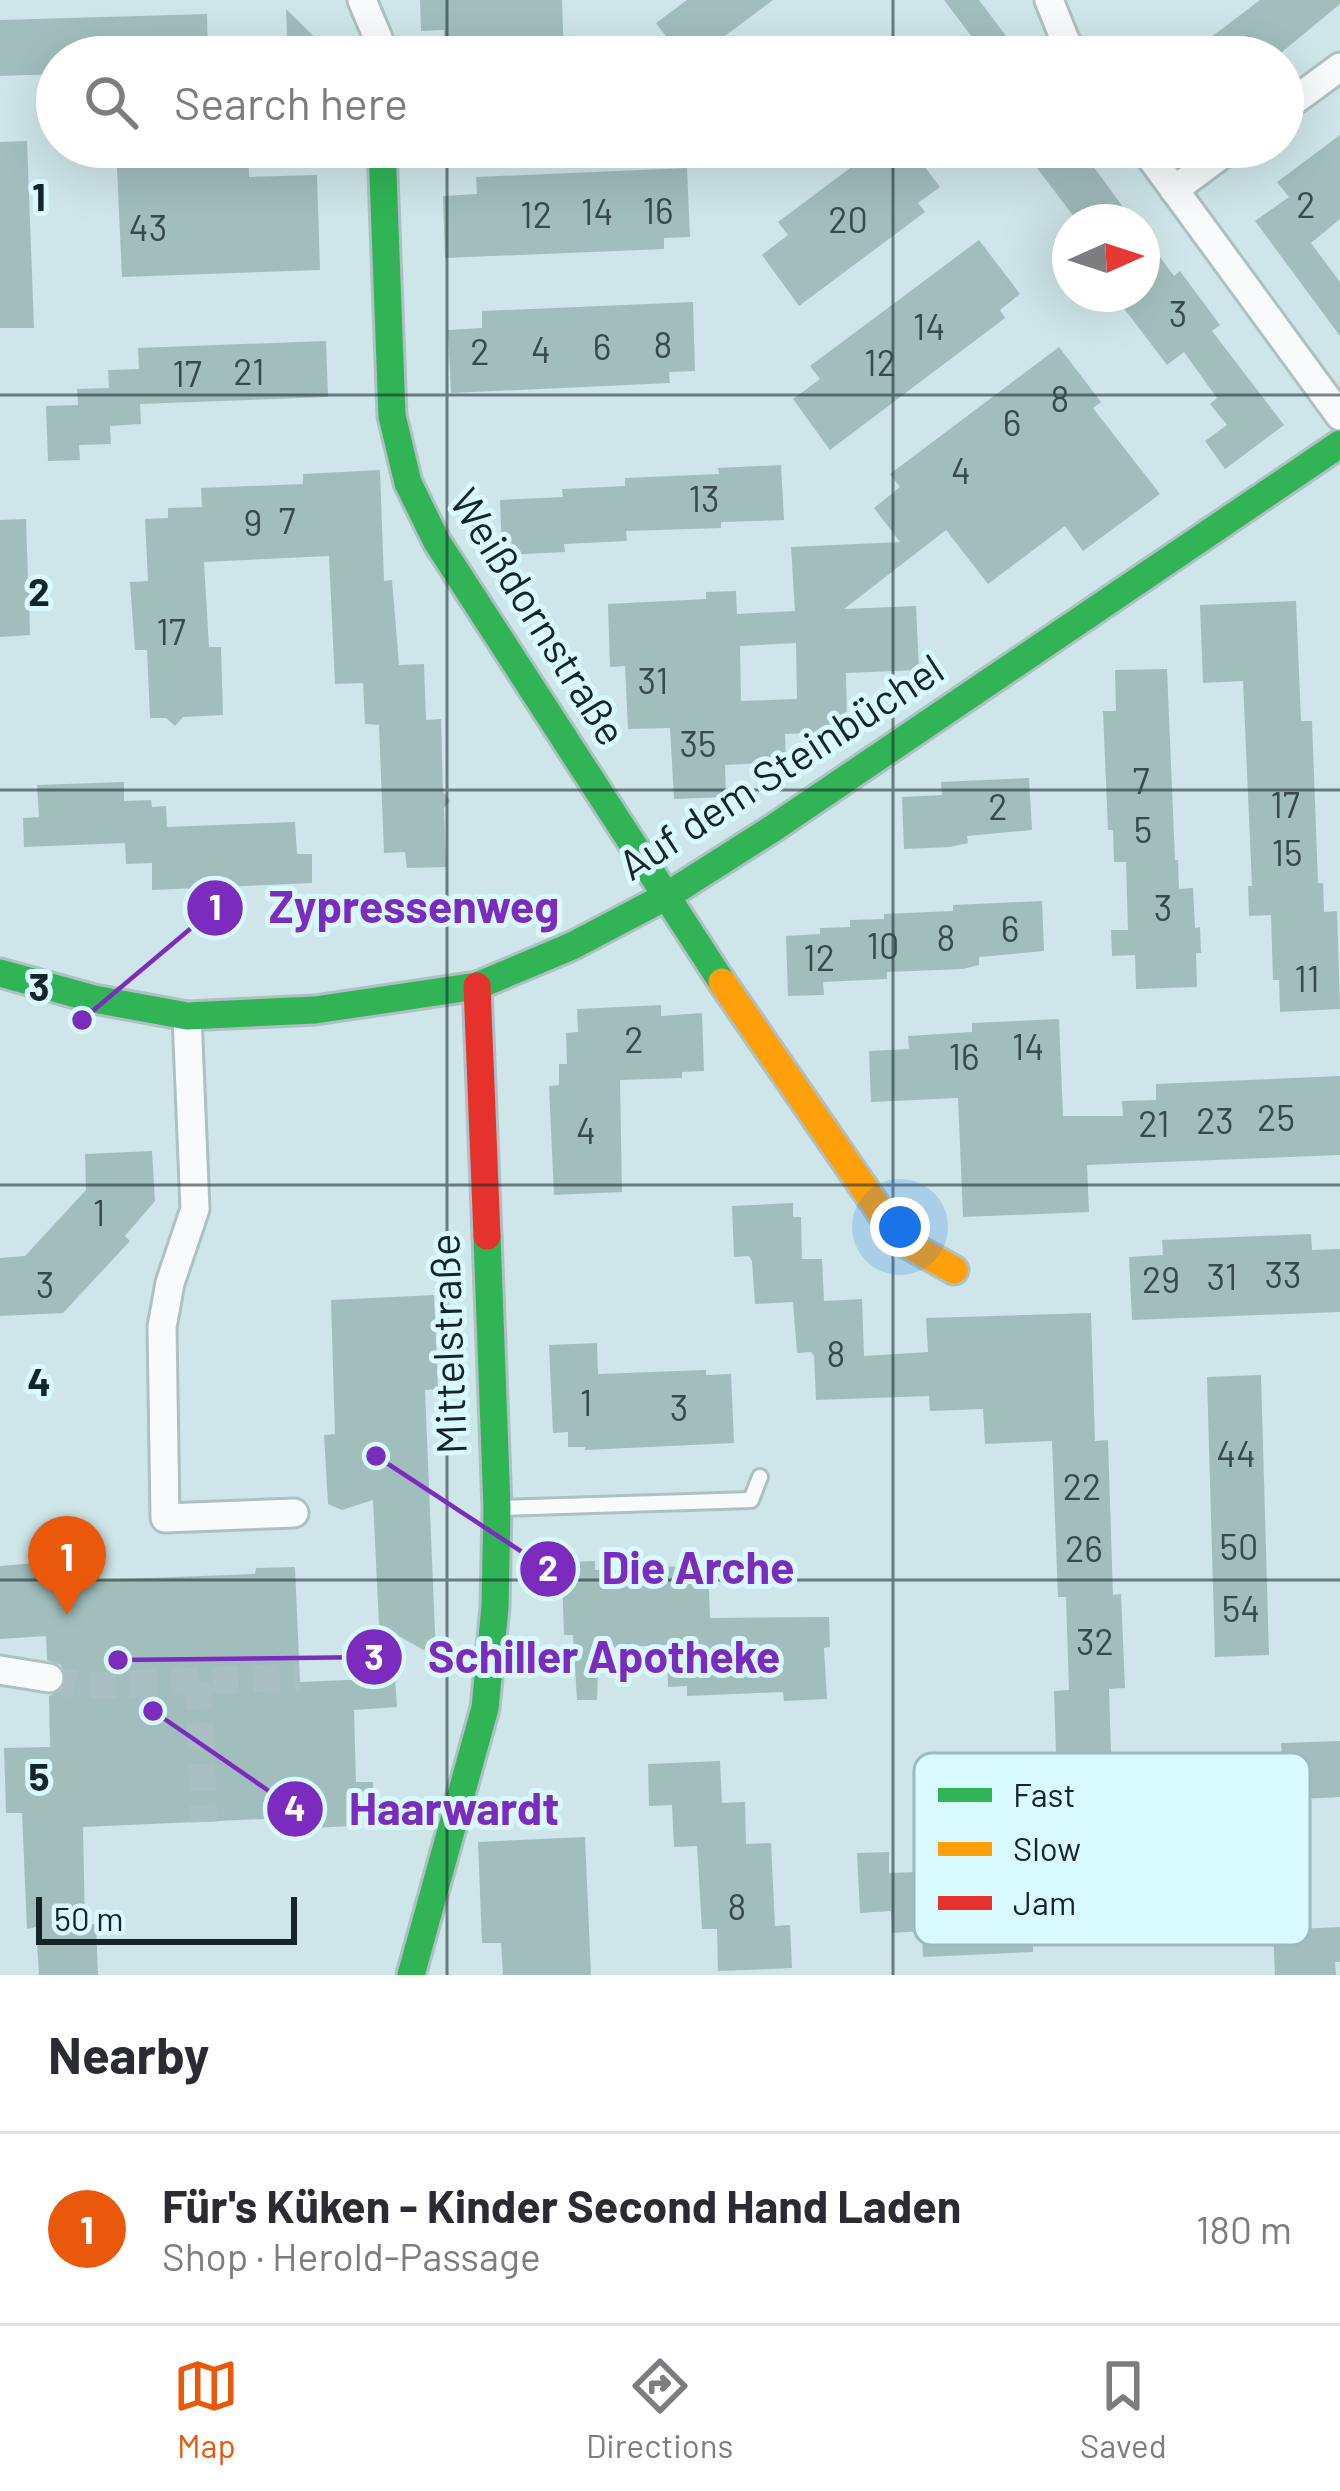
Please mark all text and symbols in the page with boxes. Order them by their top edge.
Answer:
search box [36,36,1304,168]
icon: search [78,69,144,135]
text: Search here [174,75,408,129]
text: 1 [32,172,46,219]
house number: 2 [1296,182,1316,225]
house number: 16 [642,188,674,231]
house number: 14 [581,189,613,232]
house number: 12 [520,192,552,235]
house number: 20 [828,197,868,240]
north arrow [1052,204,1160,312]
house number: 43 [129,205,167,248]
house number: 3 [1169,291,1187,334]
house number: 14 [913,304,945,347]
house number: 8 [654,322,672,365]
house number: 6 [593,324,611,367]
house number: 4 [531,327,551,370]
house number: 2 [470,329,490,372]
house number: 12 [864,340,896,383]
house number: 21 [233,349,265,392]
house number: 17 [172,351,202,394]
house number: 8 [1051,376,1069,419]
house number: 6 [1003,400,1021,443]
house number: 4 [951,448,971,491]
house number: 13 [688,476,720,519]
street label: Weißdornstraße [441,478,639,753]
house number: 7 [278,498,296,541]
house number: 9 [244,500,262,543]
text: 2 [28,567,50,614]
house number: 17 [156,609,186,652]
street label: Auf dem Steinbüchel [608,642,951,889]
house number: 31 [638,658,668,701]
house number: 35 [679,721,717,764]
house number: 7 [1132,758,1150,801]
house number: 17 [1270,782,1300,825]
house number: 2 [988,784,1008,827]
house number: 5 [1134,807,1152,850]
house number: 15 [1271,830,1303,873]
callout: Zypressenweg [185,867,584,948]
text: Zypressenweg [269,878,559,933]
text: 1 [209,884,221,927]
house number: 3 [1154,885,1172,928]
house number: 6 [1001,906,1019,949]
house number: 8 [937,915,955,958]
house number: 10 [867,923,899,966]
house number: 12 [803,935,835,978]
house number: 11 [1294,956,1320,999]
text: 3 [28,962,50,1009]
house number: 2 [624,1017,644,1060]
house number: 14 [1012,1024,1044,1067]
house number: 16 [948,1034,980,1077]
house number: 25 [1257,1095,1295,1138]
house number: 23 [1196,1098,1234,1141]
house number: 21 [1138,1101,1170,1144]
house number: 4 [576,1108,596,1151]
house number: 1 [93,1190,105,1233]
your location [870,1197,930,1257]
street label: Mittelstraße [417,1233,475,1455]
house number: 33 [1264,1252,1302,1295]
house number: 31 [1207,1254,1237,1297]
house number: 29 [1142,1257,1180,1300]
house number: 3 [36,1262,54,1305]
house number: 8 [827,1331,845,1374]
text: 4 [27,1357,51,1404]
house number: 1 [580,1380,592,1423]
house number: 3 [670,1385,688,1428]
house number: 44 [1216,1431,1256,1474]
house number: 22 [1063,1464,1101,1507]
pin: 1 [28,1516,106,1615]
house number: 50 [1220,1524,1258,1567]
house number: 26 [1065,1526,1103,1569]
callout: Die Arche [518,1528,819,1609]
text: Die Arche [602,1539,794,1593]
text: 2 [538,1545,558,1588]
house number: 54 [1222,1586,1260,1629]
callout: Schiller Apotheke [344,1617,804,1698]
house number: 32 [1076,1619,1114,1662]
text: Schiller Apotheke [428,1628,780,1682]
text: 3 [364,1634,384,1677]
text: 5 [28,1752,50,1799]
legend [914,1753,1310,1945]
callout: Haarwardt [265,1768,584,1849]
text: Fast [1013,1774,1075,1814]
text: Haarwardt [349,1780,559,1834]
text: 4 [284,1785,306,1828]
text: Slow [1013,1828,1081,1868]
text: Jam [1013,1882,1076,1922]
house number: 8 [728,1884,746,1927]
scale bar [36,1891,297,1944]
text: 50 m [54,1898,124,1938]
text: Nearby [48,2023,209,2084]
text: Für's Küken - Kinder Second Hand Laden [162,2178,961,2232]
text: 1 [80,2205,94,2252]
text: 180 m [1196,2205,1292,2252]
text: Shop · Herold-Passage [162,2232,541,2279]
tab: Map [173,2353,239,2465]
tab: Directions [586,2353,733,2465]
tab: Saved [1080,2353,1167,2465]

